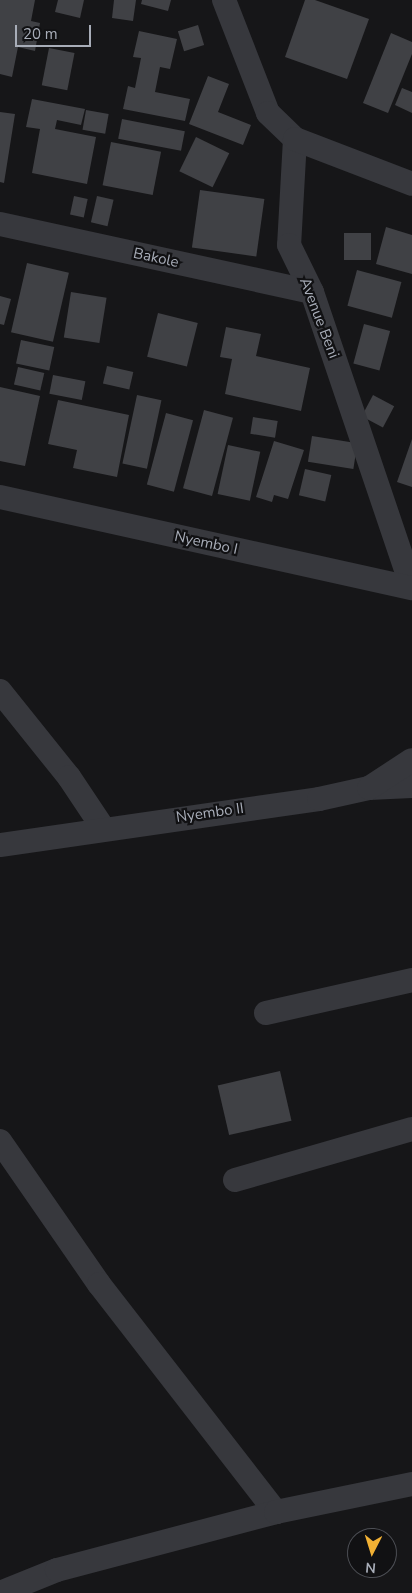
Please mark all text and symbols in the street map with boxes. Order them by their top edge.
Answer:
scale bar [18,15,94,47]
text: 20 m [23,24,58,44]
street label: Bakole [132,244,180,272]
street label: Avenue Beni [295,275,343,361]
street label: Nyembo I [173,528,239,558]
street label: Nyembo II [175,799,245,827]
north arrow [347,1528,397,1578]
text: N [365,1558,377,1577]

